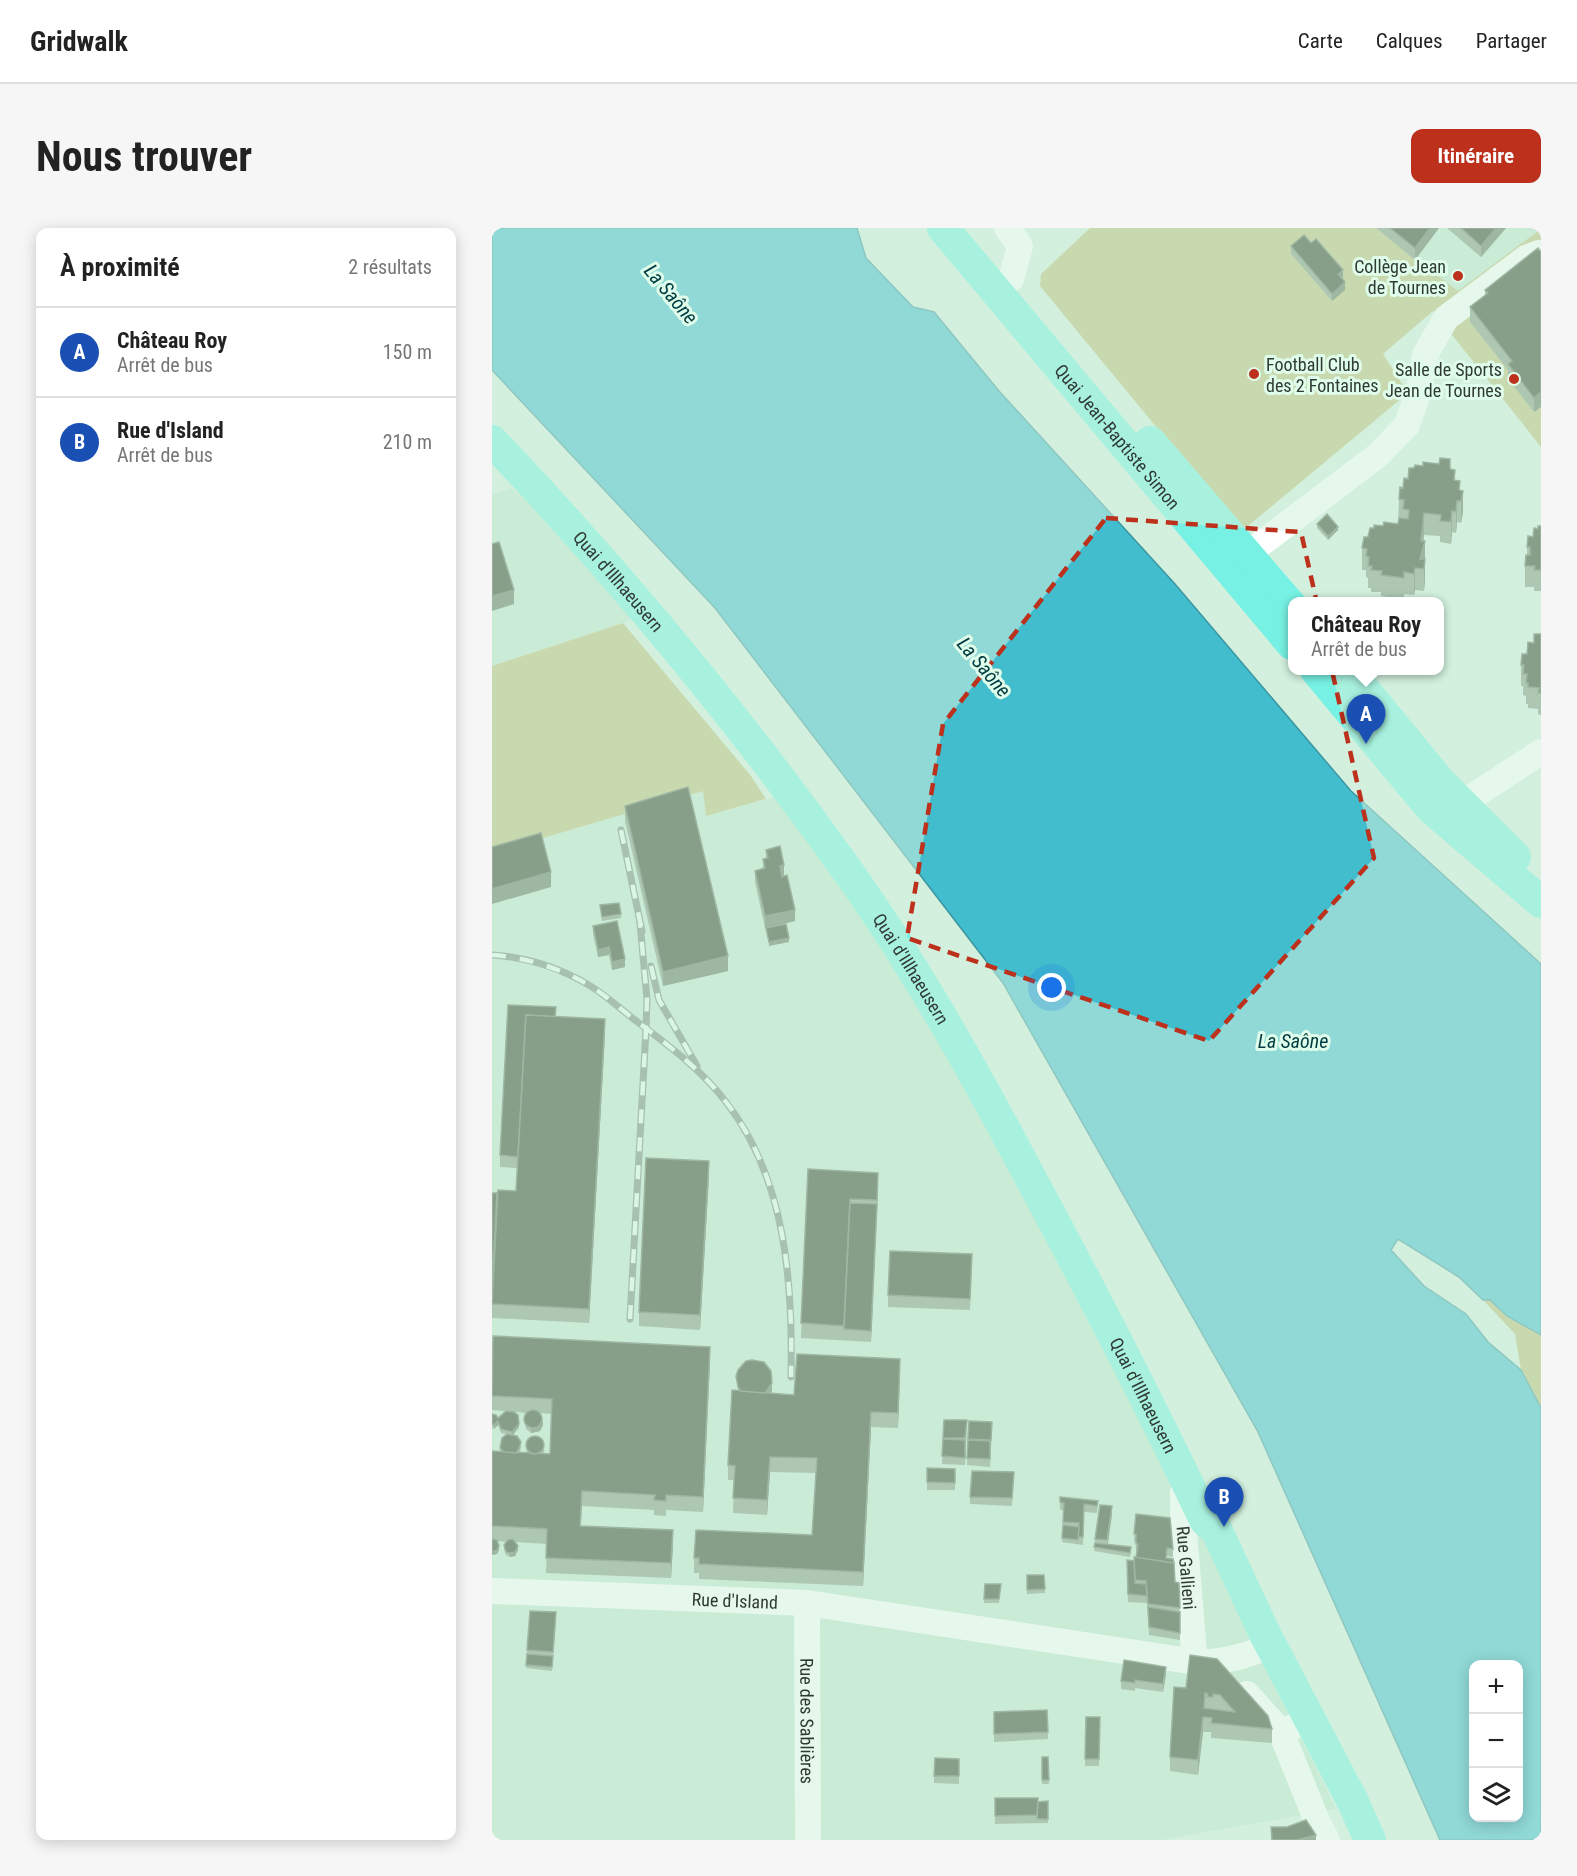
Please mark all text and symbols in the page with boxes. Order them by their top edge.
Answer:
text: Gridwalk [30,25,128,58]
text: Carte [1298,29,1343,53]
text: Calques [1376,29,1443,53]
text: Partager [1476,29,1547,53]
button: Itinéraire [1411,129,1541,183]
text: Nous trouver [36,132,252,181]
text: À proximité [60,252,180,282]
text: 2 résultats [348,255,432,279]
place label: Collège Jean de Tournes [1354,256,1446,298]
water label: La Saône [639,259,703,329]
marker: Collège Jean de Tournes [1451,269,1465,283]
text: Château Roy [117,328,227,353]
text: A [74,340,85,364]
text: 150 m [383,340,432,364]
text: Arrêt de bus [117,353,213,377]
place label: Football Club des 2 Fontaines [1266,354,1378,396]
street label: Quai Jean-Baptiste Simon [1051,359,1185,513]
place label: Salle de Sports Jean de Tournes [1385,359,1502,401]
marker: Football Club des 2 Fontaines [1247,367,1261,381]
marker: Salle de Sports Jean de Tournes [1507,372,1521,386]
text: Rue d'Island [117,418,224,443]
text: B [74,430,85,454]
text: 210 m [383,430,432,454]
text: Arrêt de bus [117,443,213,467]
street label: Quai d'Illhaeusern [569,526,668,636]
popup [1288,597,1444,675]
text: Château Roy [1311,612,1421,637]
water label: La Saône [952,632,1016,702]
text: Arrêt de bus [1311,637,1407,661]
pin: A [1346,694,1386,744]
street label: Quai d'Illhaeusern [869,909,954,1028]
your location [1037,973,1066,1002]
water label: La Saône [1258,1029,1328,1053]
street label: Quai d'Illhaeusern [1106,1334,1182,1456]
pin: B [1204,1478,1244,1527]
street label: Rue Gallieni [1173,1525,1201,1610]
street label: Rue d'Island [691,1588,778,1612]
street label: Rue des Sablières [797,1658,818,1784]
map controls [1469,1660,1523,1822]
button: + [1469,1660,1523,1714]
button: − [1469,1714,1523,1768]
button: layers [1469,1768,1523,1822]

